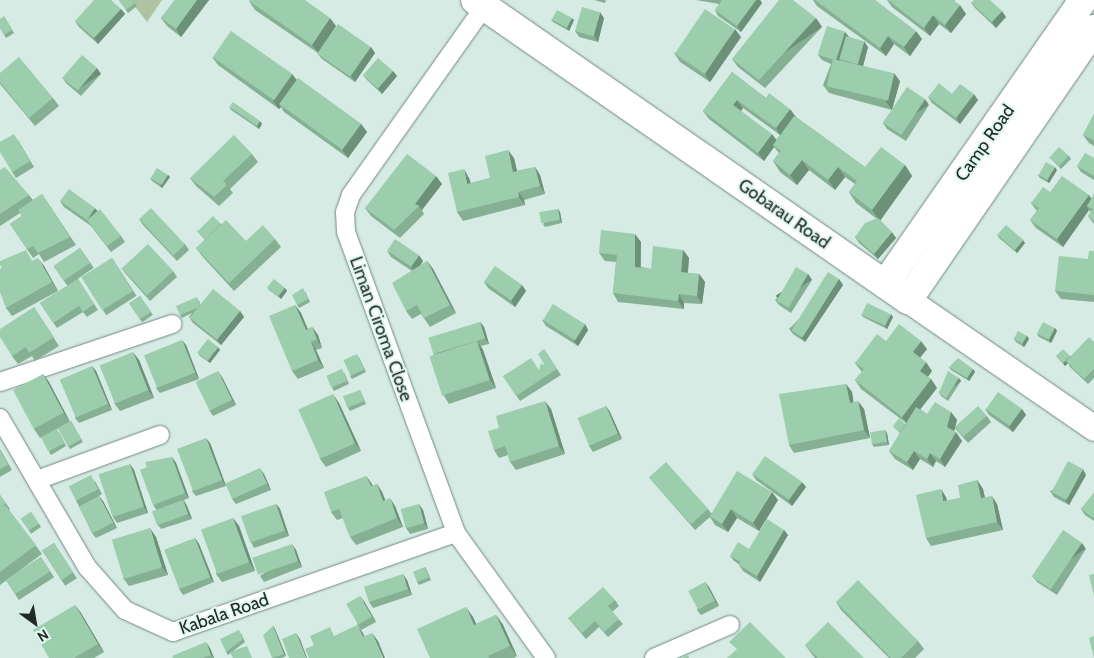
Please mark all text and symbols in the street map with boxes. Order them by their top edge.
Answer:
street label: Camp Road [951,101,1019,185]
street label: Gobarau Road [734,174,834,254]
street label: Liman Ciroma Close [345,254,417,404]
street label: Kabala Road [176,589,272,639]
north arrow [10,598,60,648]
text: N [34,625,52,646]

